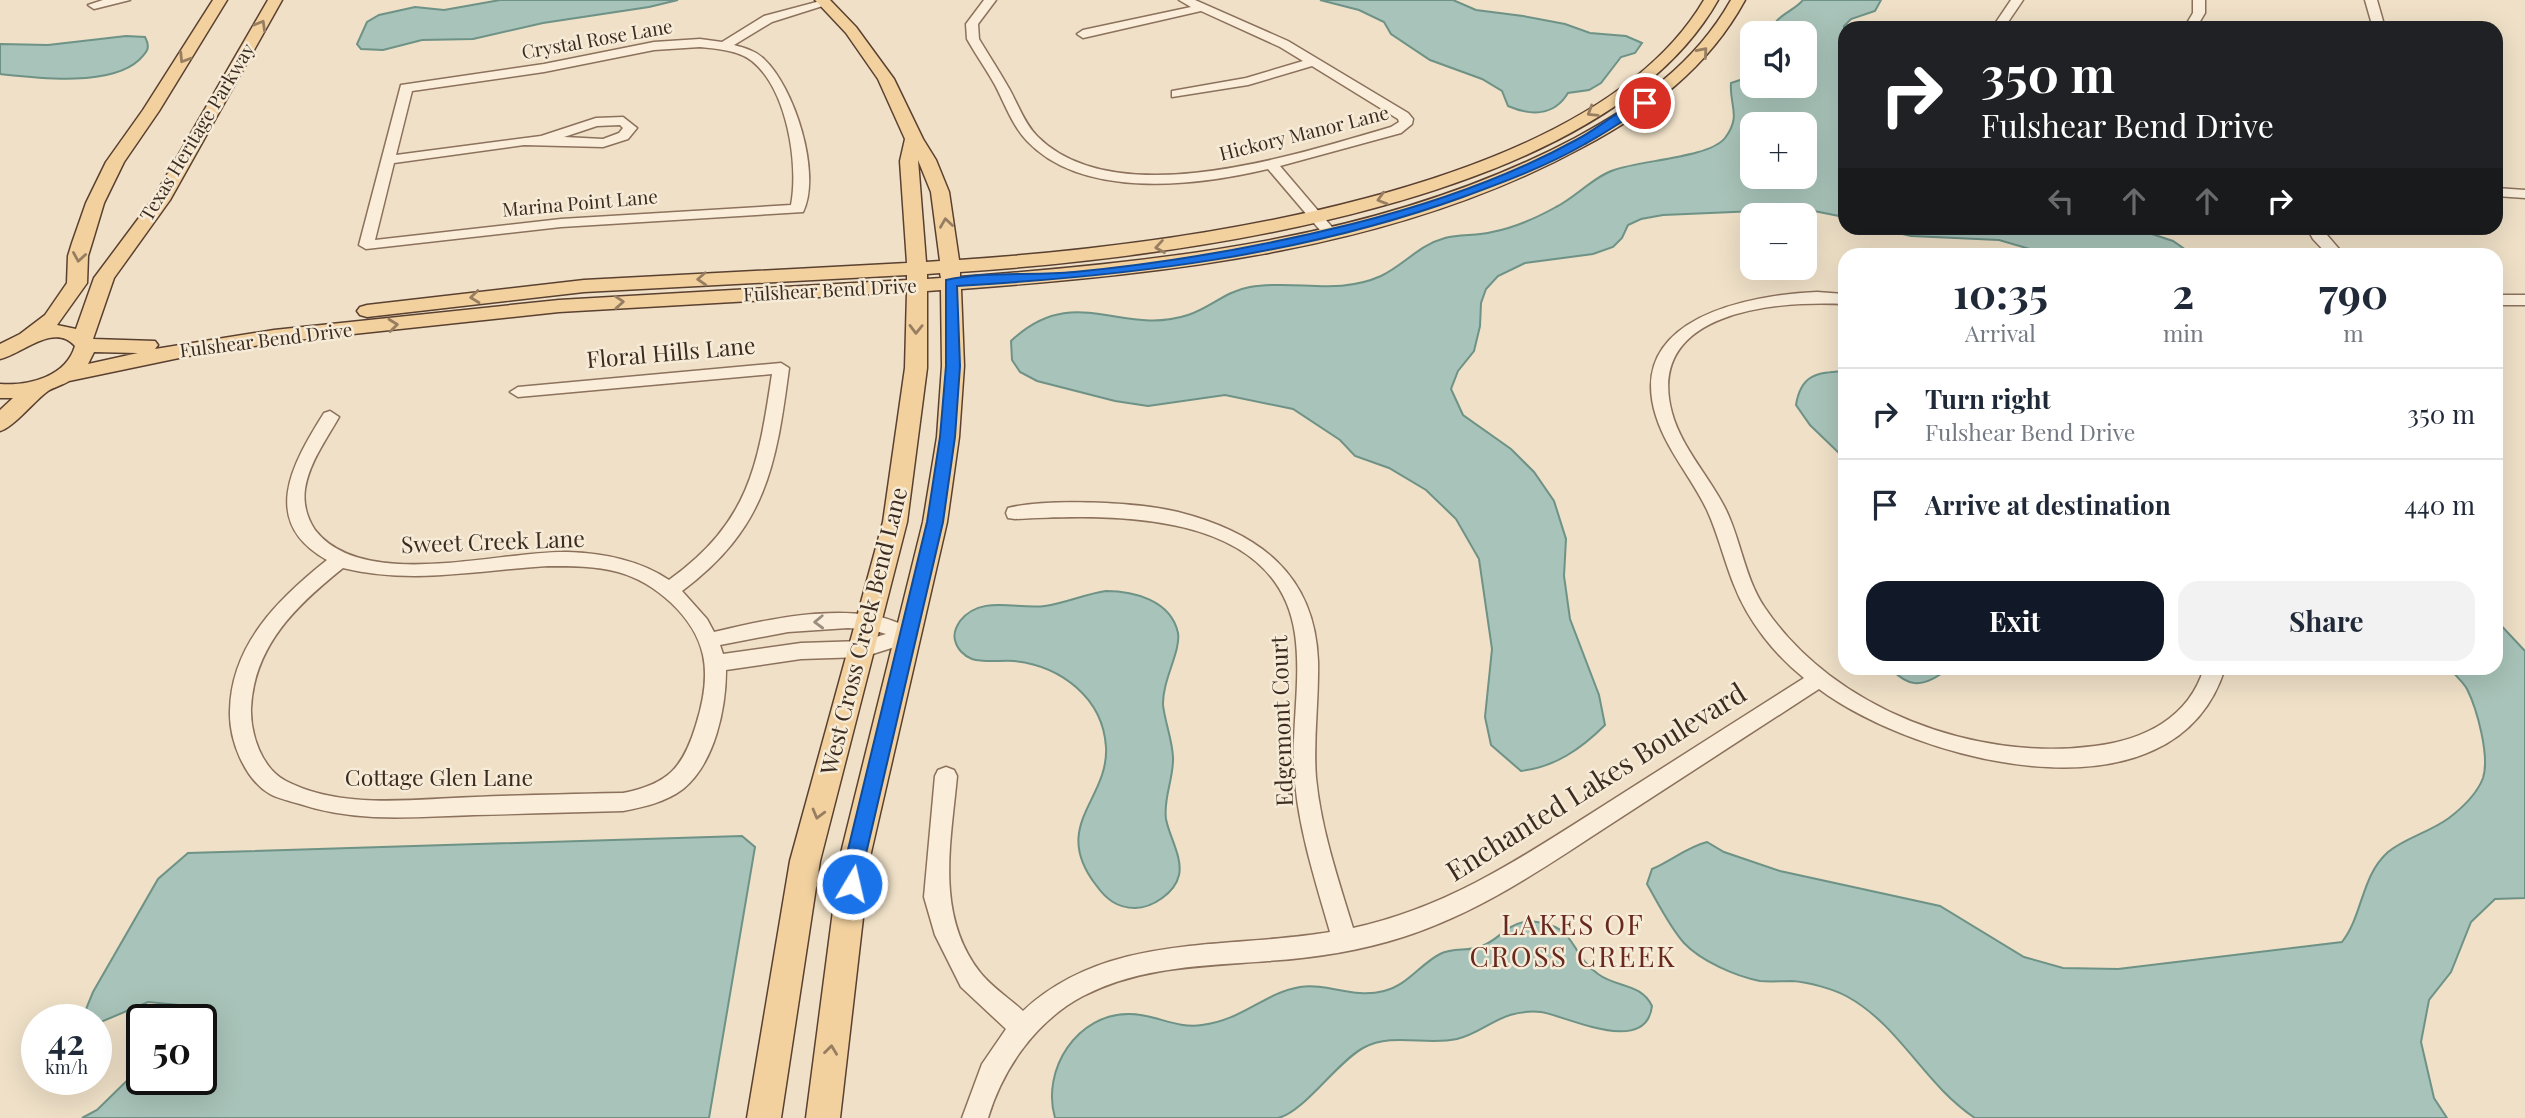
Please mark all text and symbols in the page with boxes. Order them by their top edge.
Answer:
street label: Crystal Rose Lane [519,12,674,64]
one-way arrow [253,20,266,33]
map controls [1740,21,1817,280]
button: sound [1740,21,1817,98]
street label: Texas Heritage Parkway [133,37,260,225]
text: 350 m [1981,40,2115,105]
one-way arrow [1695,47,1707,60]
icon: right [1866,49,1957,140]
one-way arrow [180,51,193,64]
pin [1615,73,1675,133]
icon: arrive [1626,84,1664,122]
street label: Hickory Manor Lane [1216,98,1391,166]
text: Fulshear Bend Drive [1981,103,2274,146]
one-way arrow [1586,104,1599,117]
button: + [1740,112,1817,189]
street label: Marina Point Lane [501,182,659,222]
icon: left [2042,182,2080,220]
icon: ahead [2115,182,2153,220]
icon: ahead [2188,182,2226,220]
icon: right [2261,182,2299,220]
one-way arrow [1376,191,1388,206]
button: − [1740,203,1817,280]
one-way arrow [939,217,954,229]
one-way arrow [1154,239,1166,254]
one-way arrow [72,251,87,263]
text: 10:35 [1953,264,2048,320]
text: 2 [2172,264,2194,320]
text: 790 [2319,264,2388,320]
one-way arrow [696,271,707,286]
street label: Fulshear Bend Drive [742,271,917,307]
one-way arrow [470,290,481,305]
one-way arrow [614,294,625,309]
street label: Fulshear Bend Drive [178,316,354,363]
text: Arrival [1965,317,2036,348]
text: min [2163,317,2204,348]
text: m [2343,317,2364,348]
one-way arrow [388,318,399,333]
one-way arrow [909,323,924,334]
street label: Floral Hills Lane [585,329,757,374]
text: Turn right [1925,381,2051,416]
icon: right [1866,395,1904,433]
text: 350 m [2407,396,2475,431]
text: Fulshear Bend Drive [1925,416,2135,447]
street label: West Cross Creek Bend Lane [812,484,913,779]
icon: arrive [1866,486,1904,524]
text: Arrive at destination [1925,487,2171,522]
text: 440 m [2404,487,2475,522]
street label: Sweet Creek Lane [400,522,585,559]
button: Exit [1866,581,2164,661]
button: Share [2178,581,2475,661]
one-way arrow [813,615,824,630]
street label: Edgemont Court [1262,634,1299,807]
street label: Enchanted Lakes Boulevard [1438,673,1752,888]
street label: Cottage Glen Lane [345,761,533,792]
one-way arrow [811,808,826,820]
position arrow [815,847,889,921]
district label: LAKES OF CROSS CREEK [1469,905,1677,974]
speed limit sign: 50 [126,1004,217,1095]
text: 42 [48,1017,85,1064]
one-way arrow [824,1044,839,1056]
text: km/h [45,1055,88,1079]

